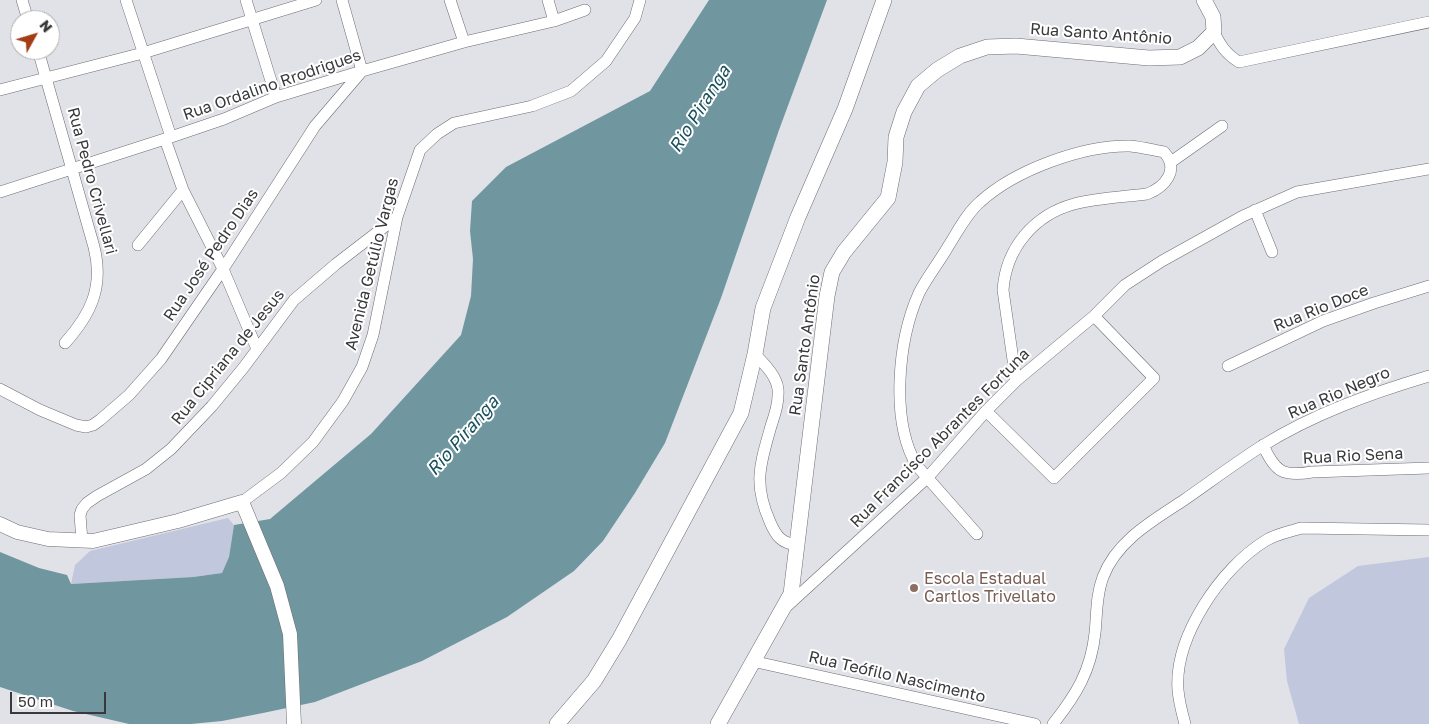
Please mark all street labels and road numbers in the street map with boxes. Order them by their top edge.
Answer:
street label: Rua Santo Antônio [1029,19,1173,49]
street label: Rua Ordalino Rrodrigues [180,45,364,125]
street label: Rua Pedro Crivellari [63,105,121,257]
street label: Avenida Getúlio Vargas [341,176,403,352]
street label: Rua José Pedro Dias [160,185,262,325]
street label: Rua Santo Antônio [786,273,824,417]
street label: Rua Rio Doce [1271,280,1371,336]
street label: Rua Cipriana de Jesus [167,285,289,429]
street label: Rua Francisco Abrantes Fortuna [846,344,1034,532]
street label: Rua Rio Negro [1285,363,1393,423]
street label: Rua Rio Sena [1302,444,1404,468]
street label: Rua Teófilo Nascimento [807,647,987,707]

